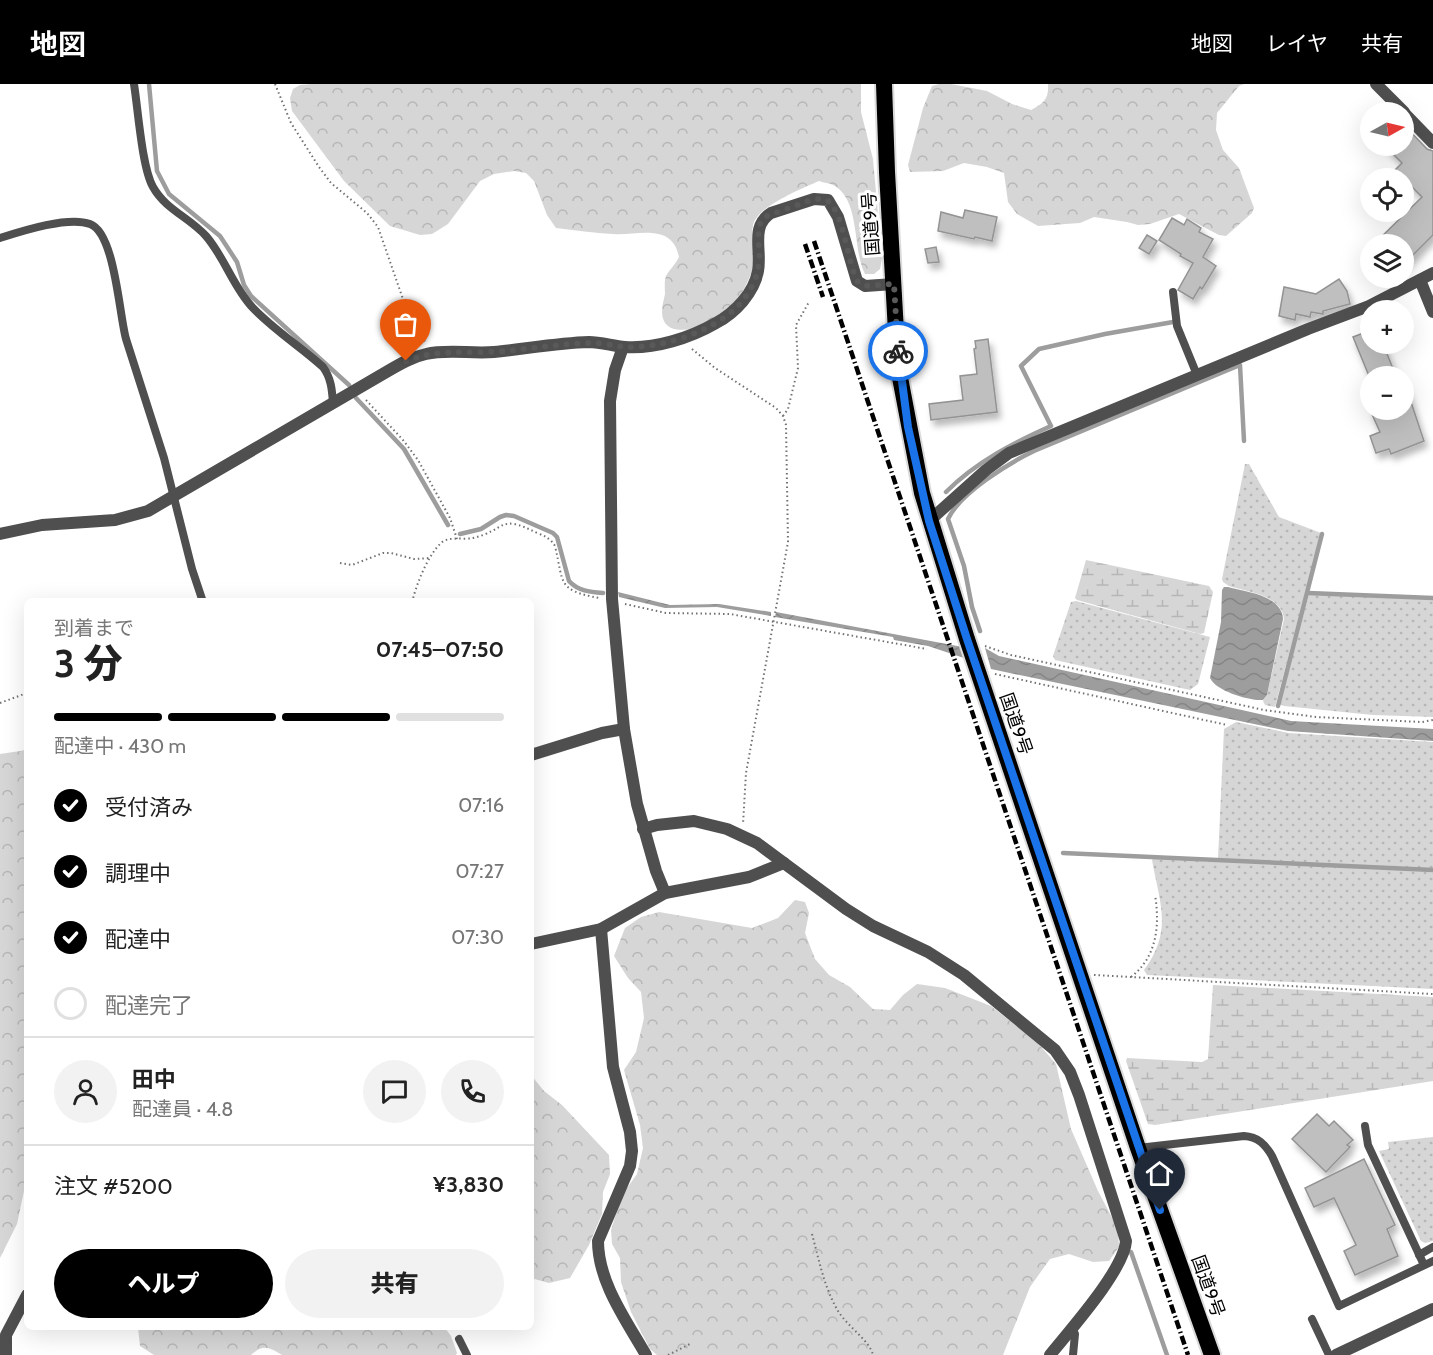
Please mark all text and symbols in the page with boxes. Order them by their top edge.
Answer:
text: 地図 [30,27,86,61]
text: 地図 [1191,31,1233,56]
text: レイヤ [1266,31,1328,56]
text: 共有 [1361,31,1403,56]
north arrow [1360,102,1414,156]
map controls [1360,102,1414,420]
button: locate [1360,168,1414,222]
street label: 国道9号 [858,191,884,257]
button: layers [1360,234,1414,288]
pin [380,299,431,361]
button: + [1360,300,1414,354]
icon: bag [389,308,422,341]
courier [868,321,928,381]
icon: bike [882,335,915,368]
button: − [1360,366,1414,420]
text: 到着まで [54,616,134,640]
text: 07:45–07:50 [376,636,504,663]
text: 3 分 [54,639,123,687]
street label: 国道9号 [995,690,1037,758]
text: 配達中 · 430 m [54,734,186,758]
icon: check [54,789,87,822]
text: 07:16 [458,793,504,817]
text: 受付済み [105,794,193,821]
icon: check [54,855,87,888]
text: 07:27 [456,859,504,883]
text: 調理中 [105,860,171,887]
icon: check [54,921,87,954]
text: 07:30 [451,925,504,949]
text: 配達中 [105,926,171,953]
text: 配達完了 [105,992,193,1019]
button: person [54,1060,117,1123]
button: chat [363,1060,426,1123]
button: phone [441,1060,504,1123]
text: 田中 [132,1066,176,1093]
text: 配達員 · 4.8 [132,1097,233,1121]
pin [1134,1148,1185,1210]
icon: home [1143,1157,1176,1190]
text: ¥3,830 [433,1171,504,1198]
text: 注文 #5200 [54,1173,173,1200]
button: ヘルプ [54,1249,273,1318]
button: 共有 [285,1249,504,1318]
street label: 国道9号 [1187,1252,1229,1320]

